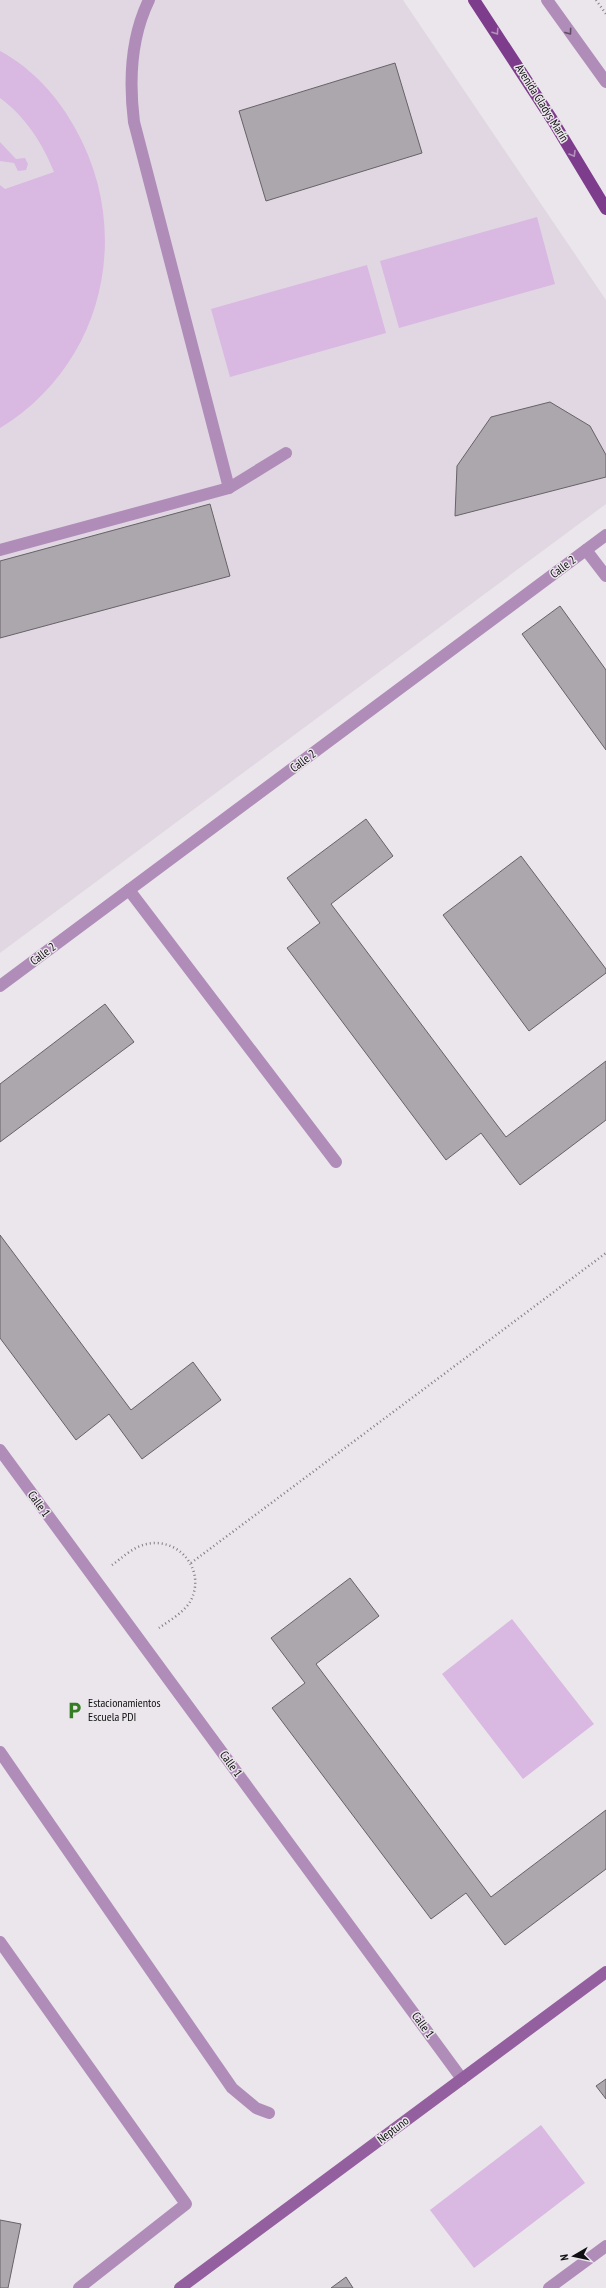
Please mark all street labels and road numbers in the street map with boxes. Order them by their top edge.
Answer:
street label: Avenida Gladys Marín [513,61,572,144]
street label: Calle 2 [547,552,579,581]
street label: Calle 2 [287,746,319,775]
street label: Calle 2 [27,939,59,968]
street label: Calle 1 [25,1488,54,1520]
street label: Calle 1 [217,1748,246,1780]
street label: Calle 1 [409,2009,438,2041]
street label: Neptuno [374,2113,411,2146]

